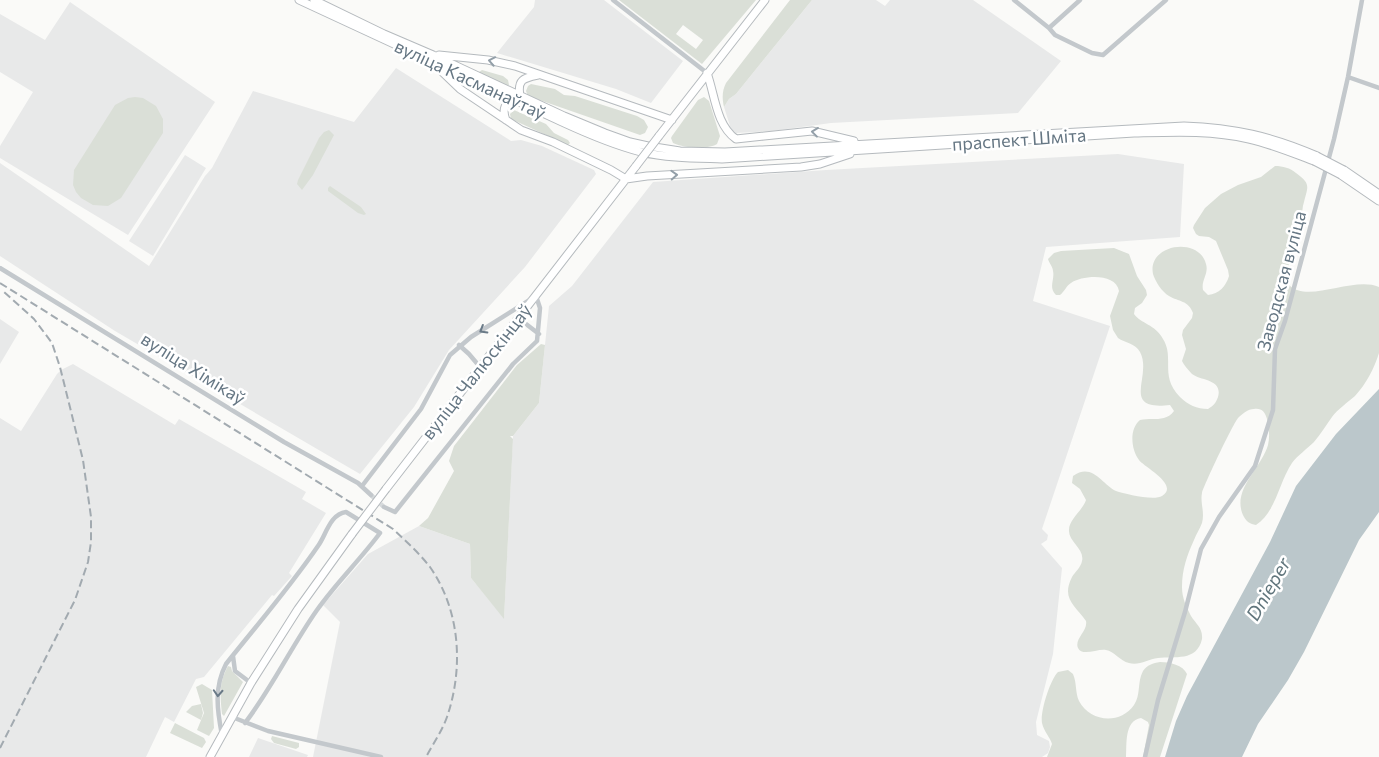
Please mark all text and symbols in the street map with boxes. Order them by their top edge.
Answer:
street label: вуліца Касманаўтаў [391,34,550,124]
one-way arrow [487,56,496,67]
street label: праспект Шміта [951,123,1087,155]
one-way arrow [810,127,818,138]
one-way arrow [670,169,678,180]
street label: Заводская вуліца [1252,208,1310,353]
street label: вуліца Чалюскінцаў [417,299,536,443]
one-way arrow [479,324,488,334]
street label: вуліца Хімікаў [137,327,250,409]
water label: Dnieper [1240,552,1295,624]
one-way arrow [212,689,223,697]

